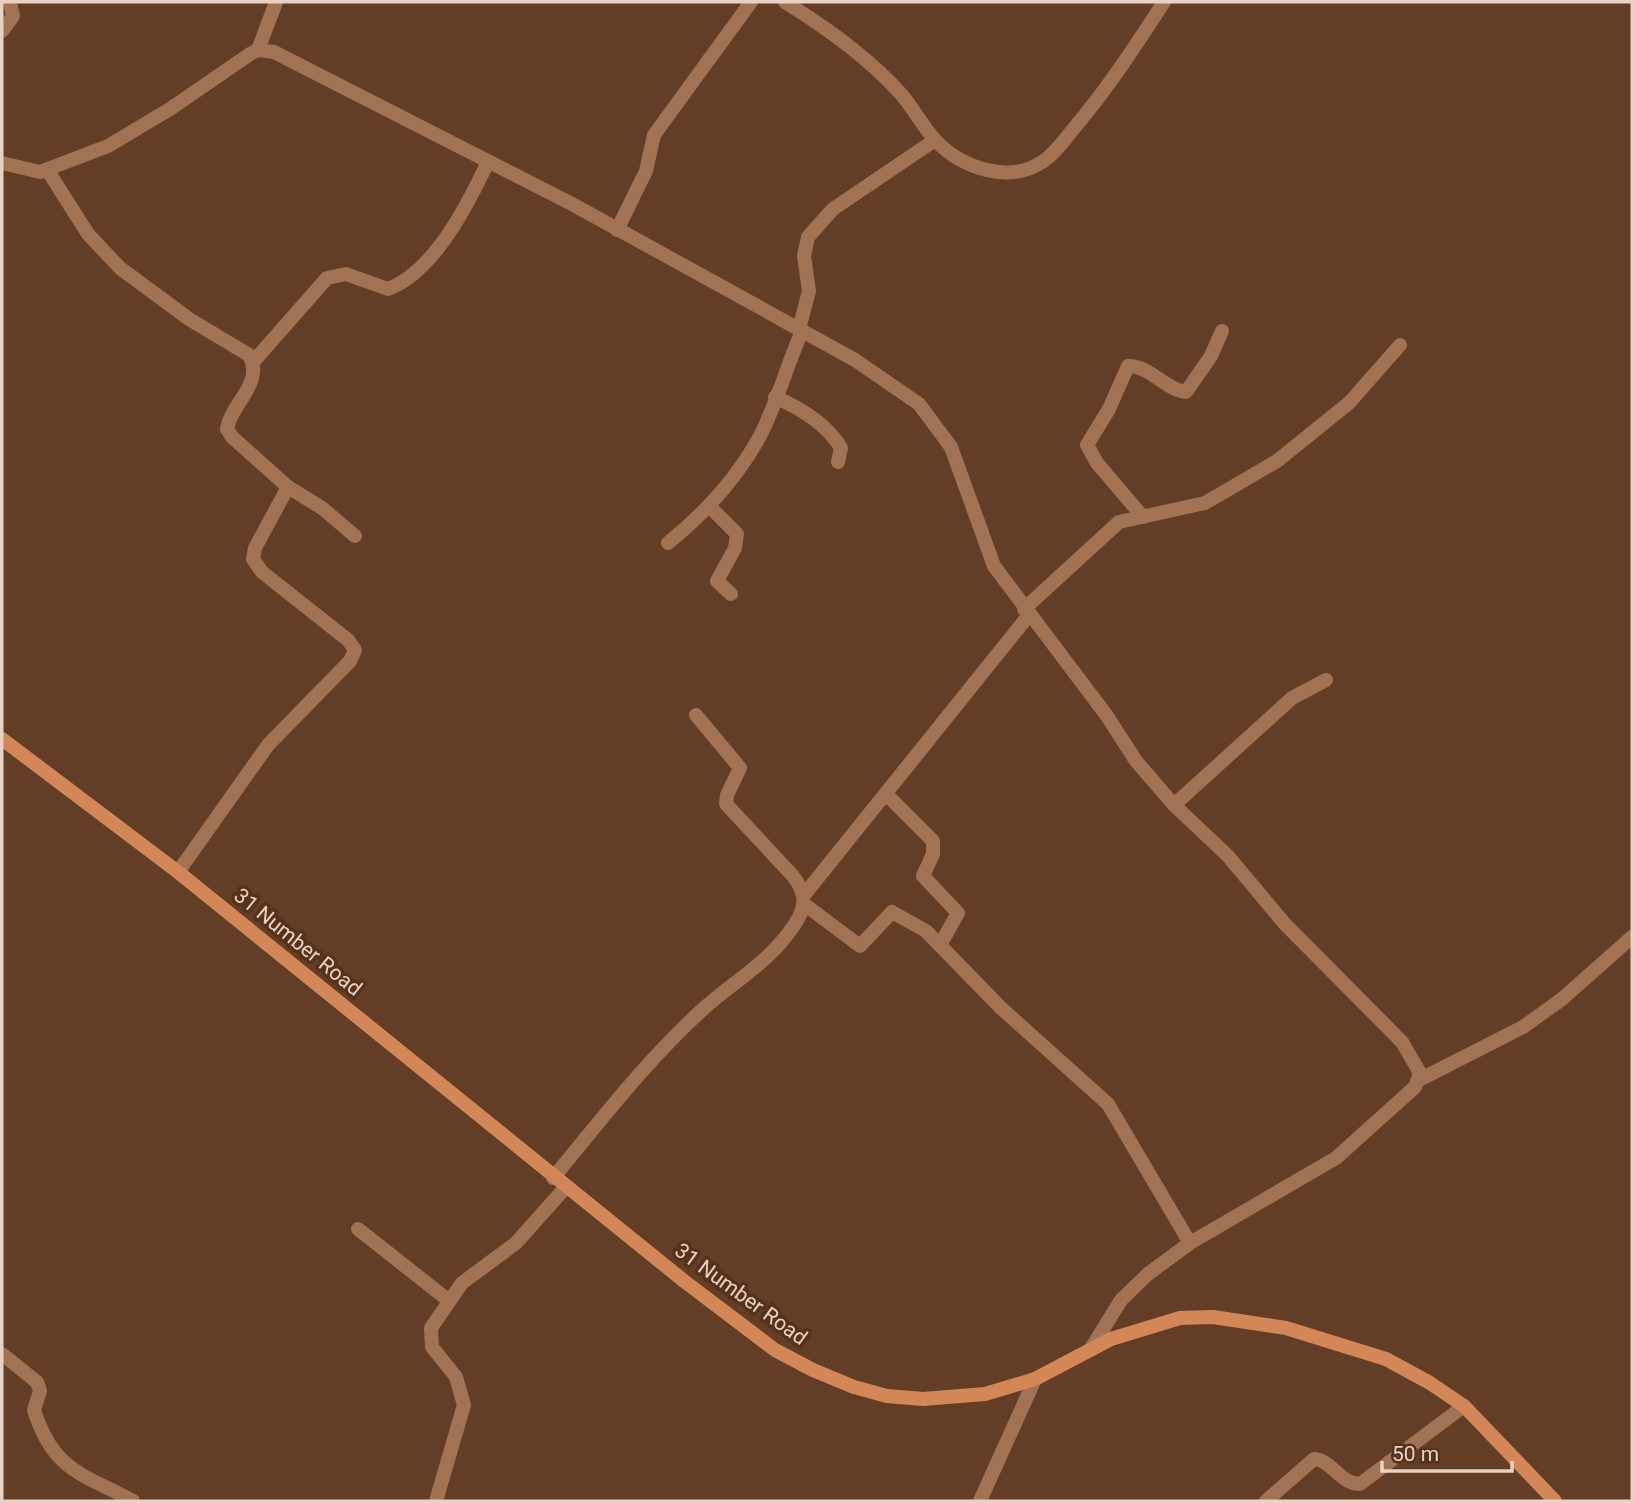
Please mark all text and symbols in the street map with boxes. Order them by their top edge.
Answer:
street label: 31 Number Road [229,883,367,1001]
street label: 31 Number Road [670,1238,812,1350]
scale bar [1382,1430,1512,1474]
text: 50 m [1392,1442,1439,1466]

